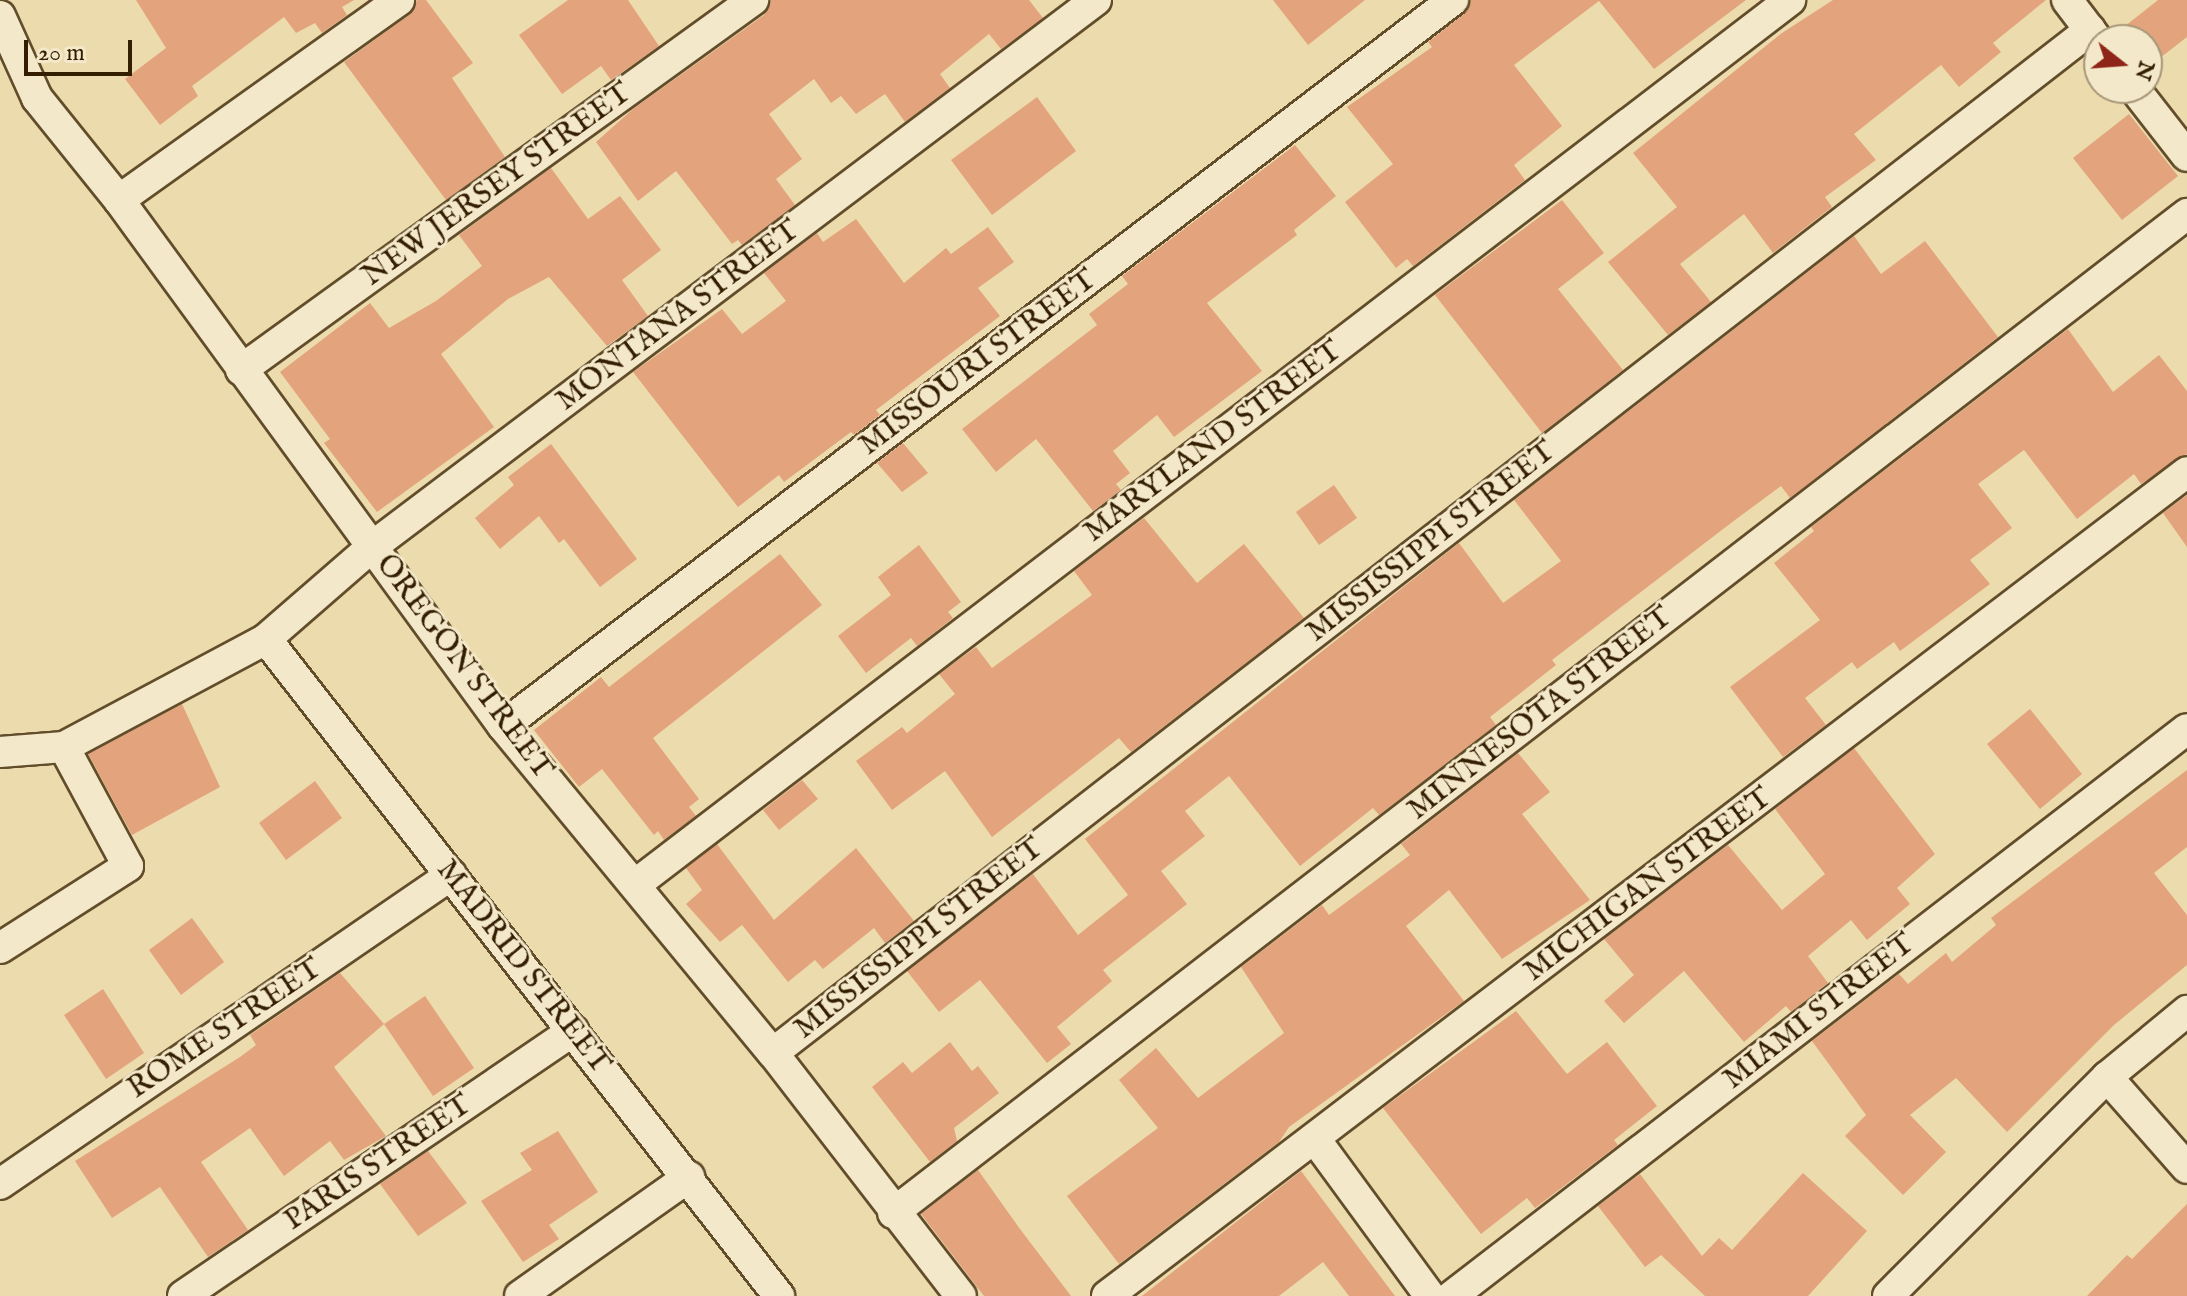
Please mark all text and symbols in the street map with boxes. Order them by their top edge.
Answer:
scale bar [28,24,136,74]
north arrow [2083,24,2163,104]
text: 20 m [38,38,85,69]
text: N [2128,57,2160,84]
street label: NEW JERSEY STREET [356,75,638,295]
street label: MONTANA STREET [549,213,807,419]
street label: MISSOURI STREET [852,262,1104,464]
street label: MARYLAND STREET [1077,333,1349,551]
street label: MISSISSIPPI STREET [1299,434,1563,650]
street label: OREGON STREET [368,548,560,786]
street label: MINNESOTA STREET [1401,600,1679,828]
street label: MICHIGAN STREET [1517,780,1779,990]
street label: MISSISSIPPI STREET [787,831,1051,1047]
street label: MADRID STREET [428,853,618,1081]
street label: MIAMI STREET [1716,926,1922,1098]
street label: ROME STREET [121,951,329,1107]
street label: PARIS STREET [278,1087,478,1239]

